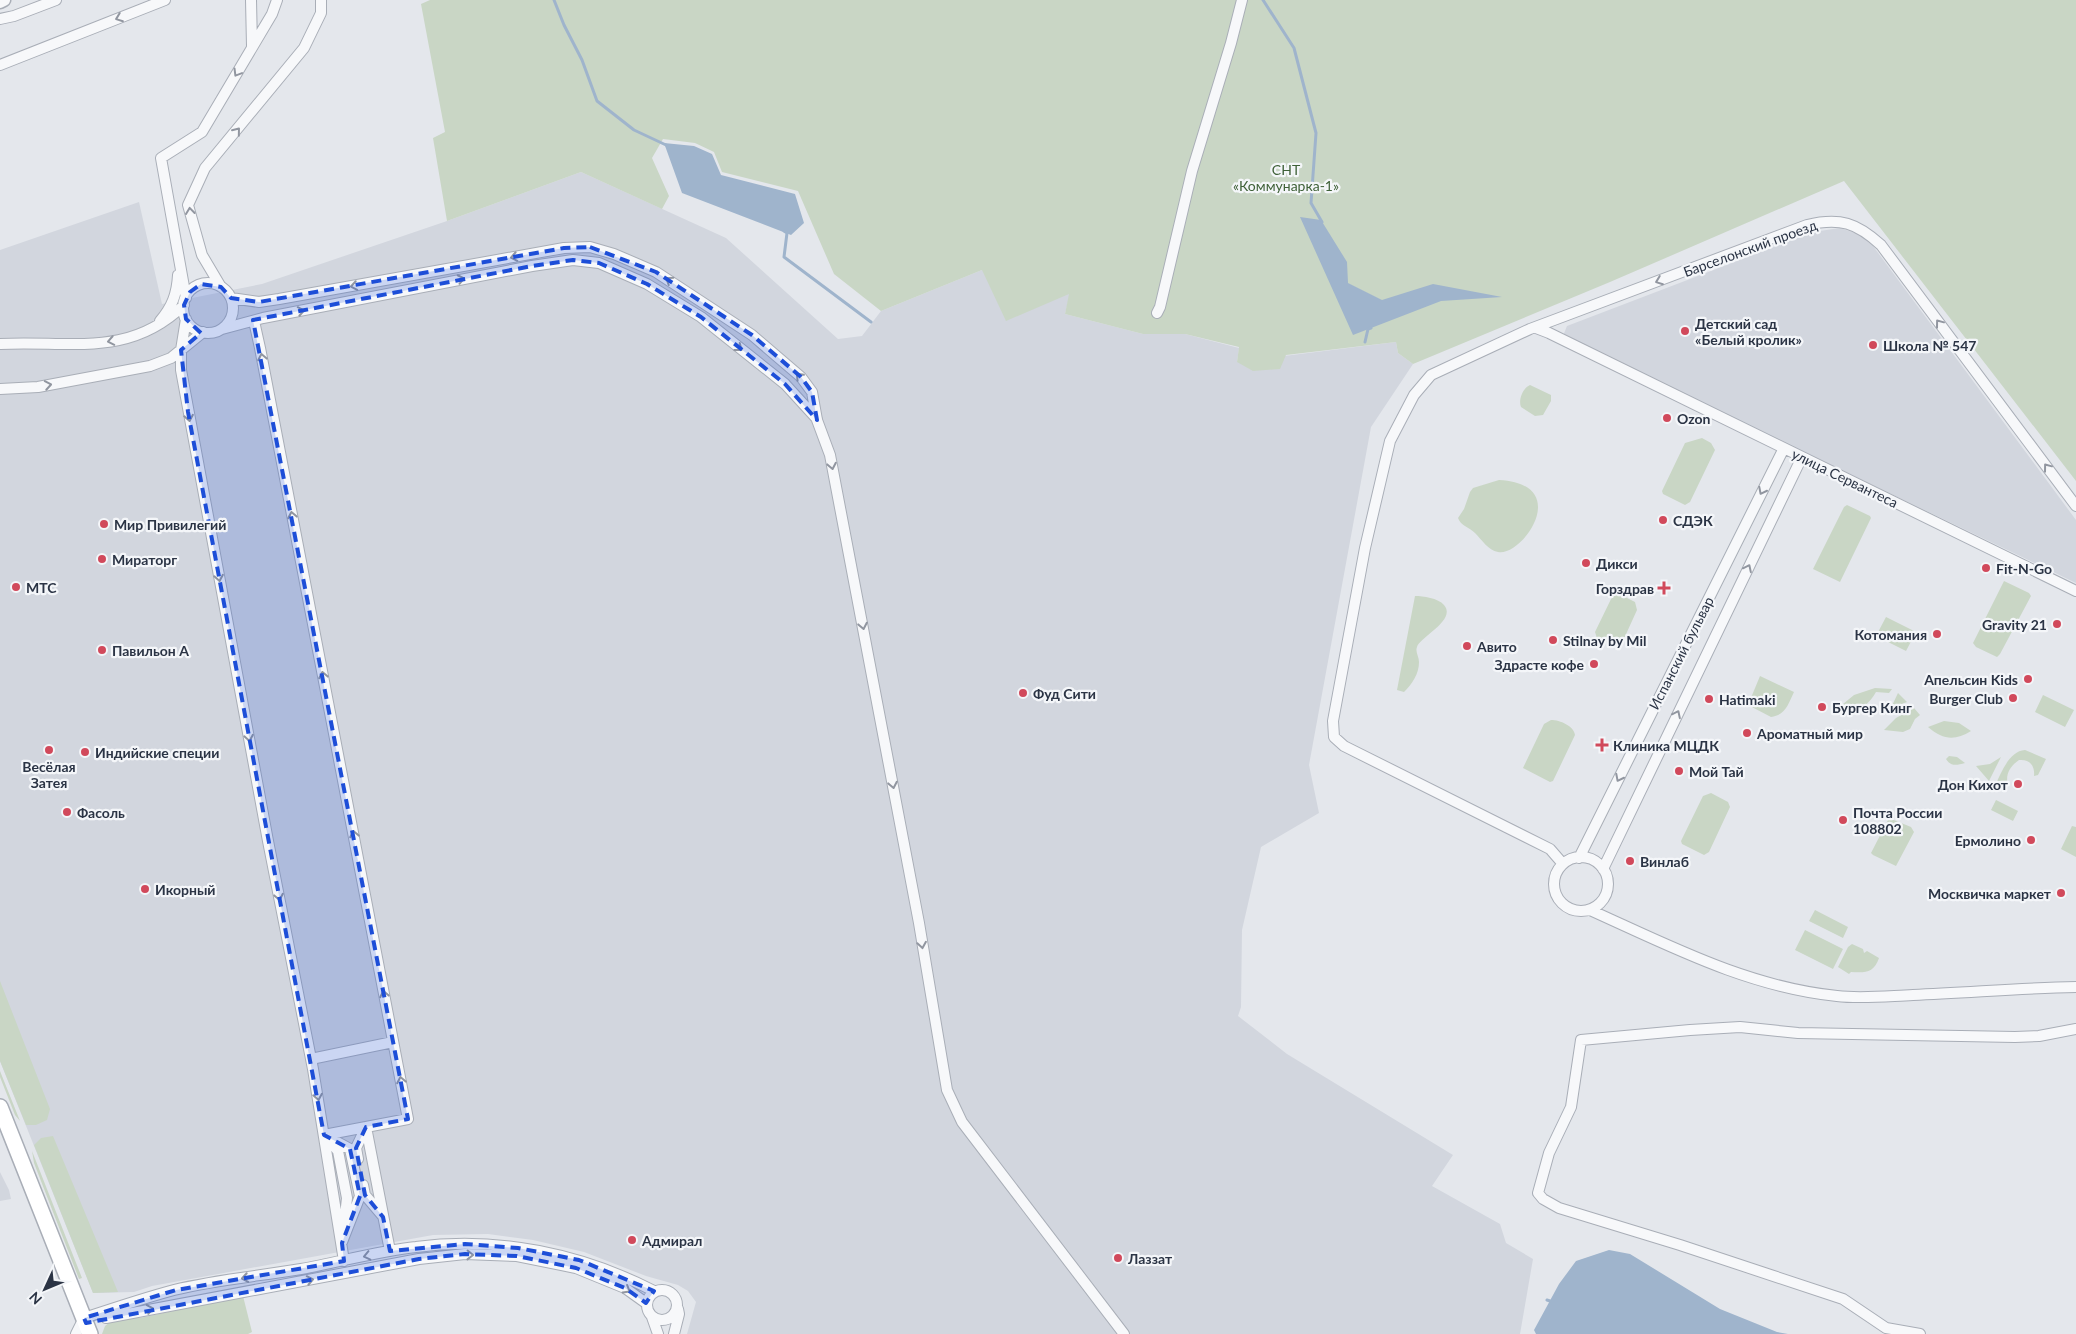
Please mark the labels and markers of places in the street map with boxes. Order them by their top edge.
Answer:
place label: Детский сад «Белый кролик» [1695,315,1802,348]
marker: Детский сад «Белый кролик» [1679,325,1691,337]
place label: Школа № 547 [1883,337,1976,354]
marker: Школа № 547 [1867,339,1879,351]
place label: Ozon [1677,410,1711,427]
marker: Ozon [1661,412,1673,424]
place label: СДЭК [1673,512,1713,529]
marker: СДЭК [1657,514,1669,526]
place label: Мир Привилегий [114,516,226,533]
marker: Мир Привилегий [98,518,110,530]
place label: Мираторг [112,551,177,568]
marker: Мираторг [96,553,108,565]
place label: Дикси [1596,555,1638,572]
marker: Дикси [1580,557,1592,569]
place label: Fit-N-Go [1996,560,2052,577]
marker: Fit-N-Go [1980,562,1992,574]
place label: МТС [26,579,57,596]
place label: Горздрав [1596,580,1654,597]
marker: МТС [10,581,22,593]
marker: Горздрав [1658,582,1670,594]
place label: Gravity 21 [1982,616,2047,633]
marker: Gravity 21 [2051,618,2063,630]
place label: Котомания [1855,626,1927,643]
marker: Котомания [1931,628,1943,640]
place label: Stilnay by Mil [1563,632,1646,649]
marker: Stilnay by Mil [1547,634,1559,646]
place label: Авито [1476,638,1517,655]
marker: Авито [1461,640,1473,652]
place label: Павильон А [112,642,189,659]
marker: Павильон А [96,644,108,656]
place label: Здрасте кофе [1495,656,1585,673]
marker: Здрасте кофе [1588,658,1600,670]
place label: Апельсин Kids [1923,671,2018,688]
marker: Апельсин Kids [2022,673,2034,685]
place label: Фуд Сити [1033,685,1096,702]
marker: Фуд Сити [1017,687,1029,699]
place label: Burger Club [1929,690,2003,707]
place label: Hatimaki [1719,691,1776,708]
marker: Burger Club [2007,692,2019,704]
marker: Hatimaki [1703,693,1715,705]
place label: Бургер Кинг [1832,699,1912,716]
marker: Бургер Кинг [1816,701,1828,713]
place label: Ароматный мир [1756,725,1863,742]
marker: Ароматный мир [1741,727,1753,739]
place label: Клиника МЦДК [1613,737,1719,754]
marker: Клиника МЦДК [1595,738,1609,752]
marker: Весёлая Затея [43,744,55,756]
place label: Индийские специи [95,744,219,761]
marker: Индийские специи [79,746,91,758]
place label: Весёлая Затея [22,758,76,791]
place label: Мой Тай [1689,763,1744,780]
marker: Мой Тай [1673,765,1685,777]
place label: Дон Кихот [1938,776,2009,793]
marker: Дон Кихот [2012,778,2024,790]
place label: Фасоль [77,804,125,821]
place label: Почта России 108802 [1853,804,1942,837]
marker: Фасоль [61,806,73,818]
marker: Почта России 108802 [1837,814,1849,826]
place label: Ермолино [1955,832,2021,849]
marker: Ермолино [2025,834,2037,846]
place label: Винлаб [1640,853,1689,870]
marker: Винлаб [1624,855,1636,867]
place label: Икорный [155,881,216,898]
marker: Икорный [139,883,151,895]
place label: Москвичка маркет [1928,885,2052,902]
marker: Москвичка маркет [2055,887,2067,899]
place label: Адмирал [641,1232,702,1249]
marker: Адмирал [626,1234,638,1246]
place label: Лаззат [1127,1250,1173,1267]
marker: Лаззат [1112,1252,1124,1264]

